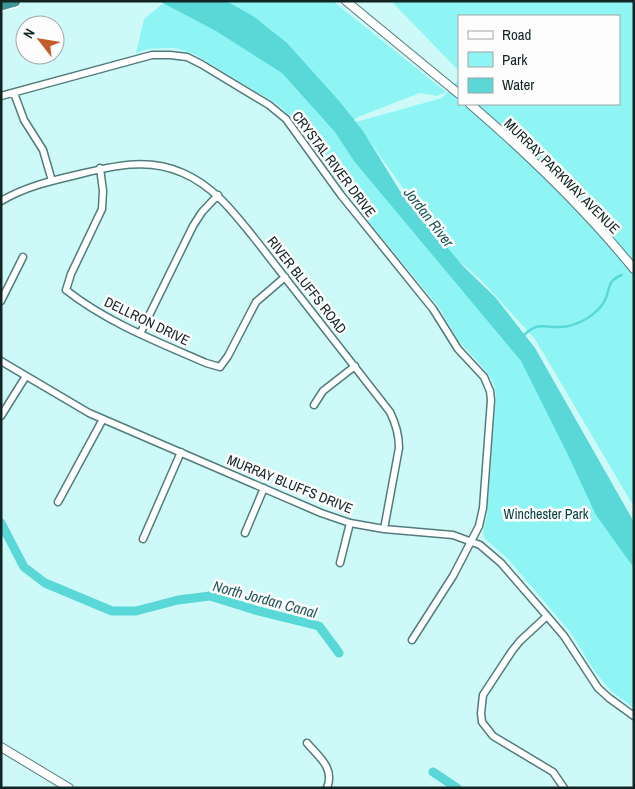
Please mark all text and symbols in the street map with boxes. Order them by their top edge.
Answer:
north arrow [15,15,65,65]
legend [458,15,620,105]
text: Road [502,24,531,45]
text: N [19,25,39,41]
text: Park [502,49,528,70]
text: Water [502,74,534,95]
street label: CRYSTAL RIVER DRIVE [288,107,380,221]
street label: MURRAY PARKWAY AVENUE [500,114,624,238]
water label: Jordan River [398,182,460,252]
street label: RIVER BLUFFS ROAD [263,233,351,337]
street label: DELLRON DRIVE [101,293,193,349]
street label: MURRAY BLUFFS DRIVE [224,451,356,517]
park label: Winchester Park [504,505,589,523]
water label: North Jordan Canal [211,575,319,623]

